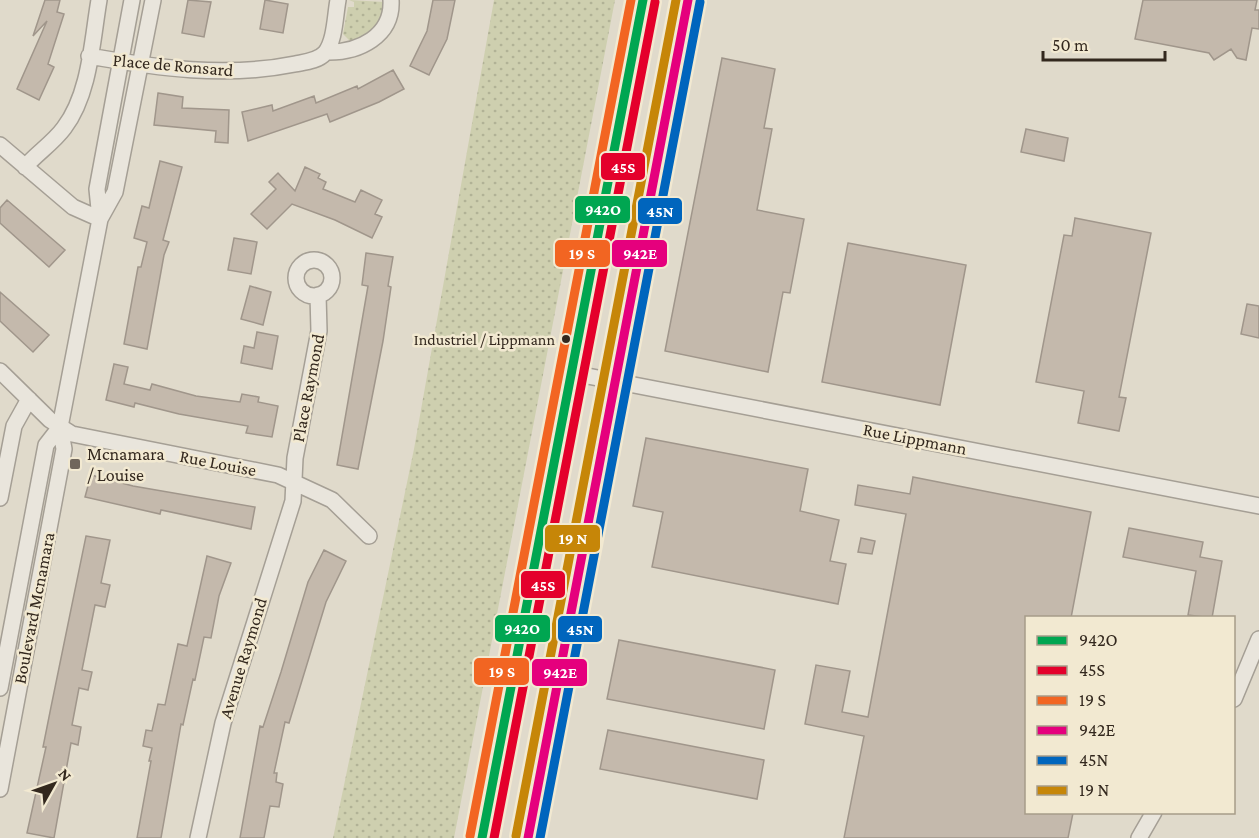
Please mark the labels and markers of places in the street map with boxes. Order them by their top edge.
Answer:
place label: Industriel / Lippmann [414,331,555,349]
marker: Industriel / Lippmann [560,333,572,345]
place label: Mcnamara / Louise [87,444,165,485]
marker: Mcnamara / Louise [68,457,82,471]

